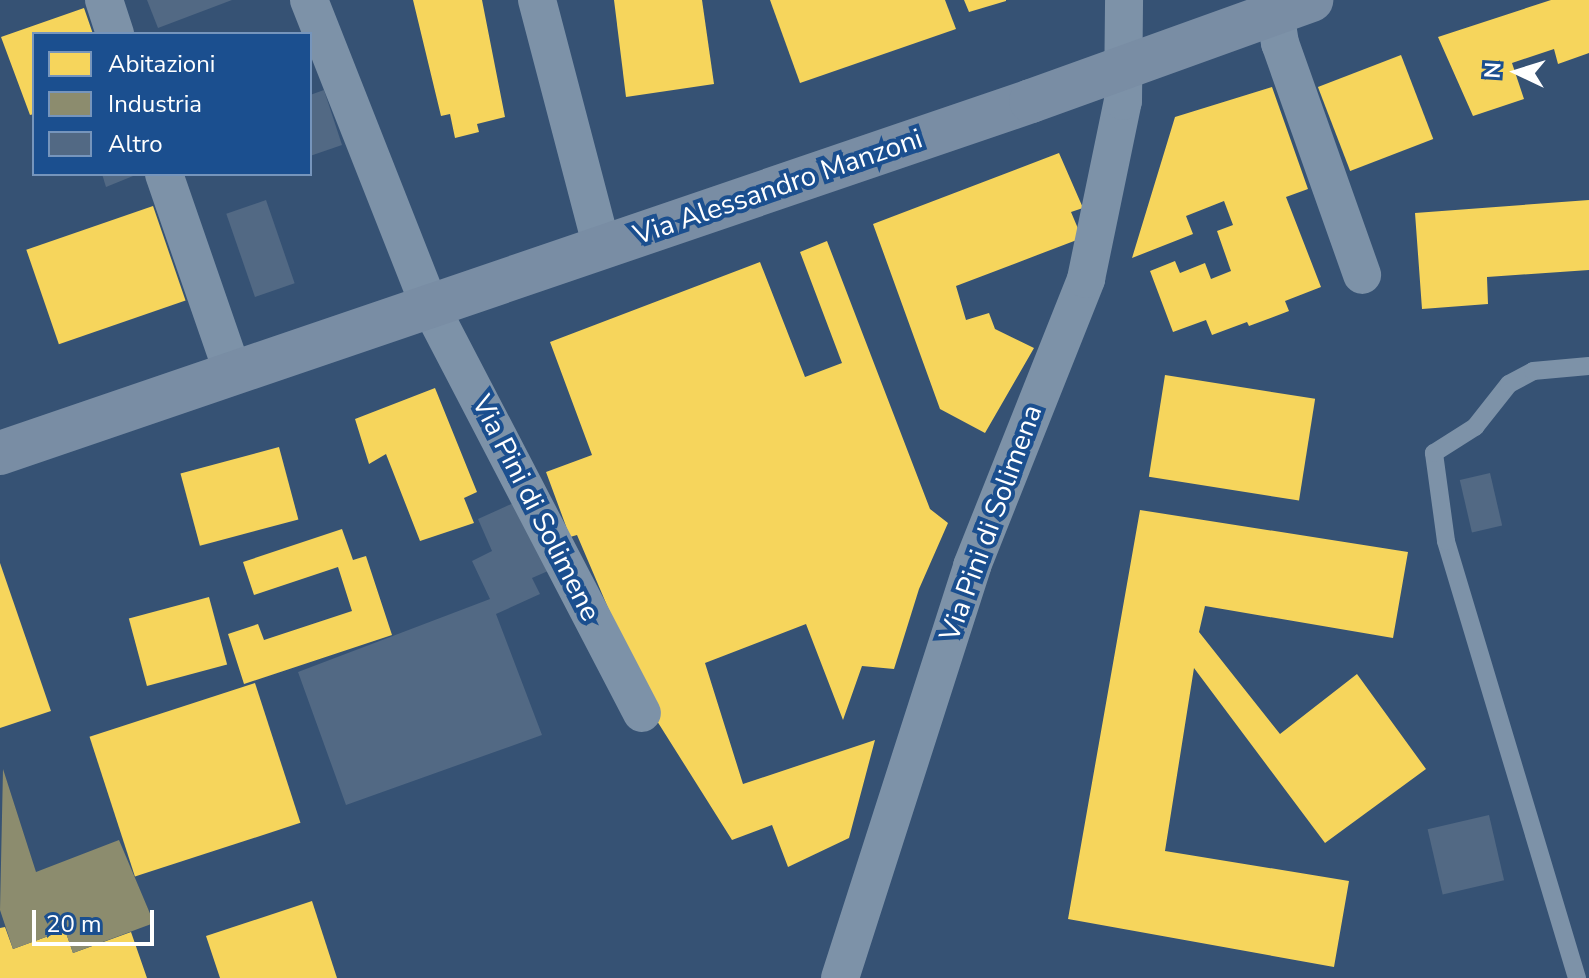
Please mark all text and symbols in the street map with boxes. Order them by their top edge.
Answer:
legend [32,32,312,176]
north arrow [1477,32,1557,112]
text: Abitazioni [108,48,215,80]
text: N [1478,61,1509,80]
text: Industria [108,88,202,120]
street label: Via Alessandro Manzoni [629,122,927,252]
text: Altro [108,128,163,160]
street label: Via Pini di Solimene [465,389,607,627]
street label: Via Pini di Solimena [933,400,1049,646]
scale bar [36,894,158,944]
text: 20 m [46,908,102,940]

